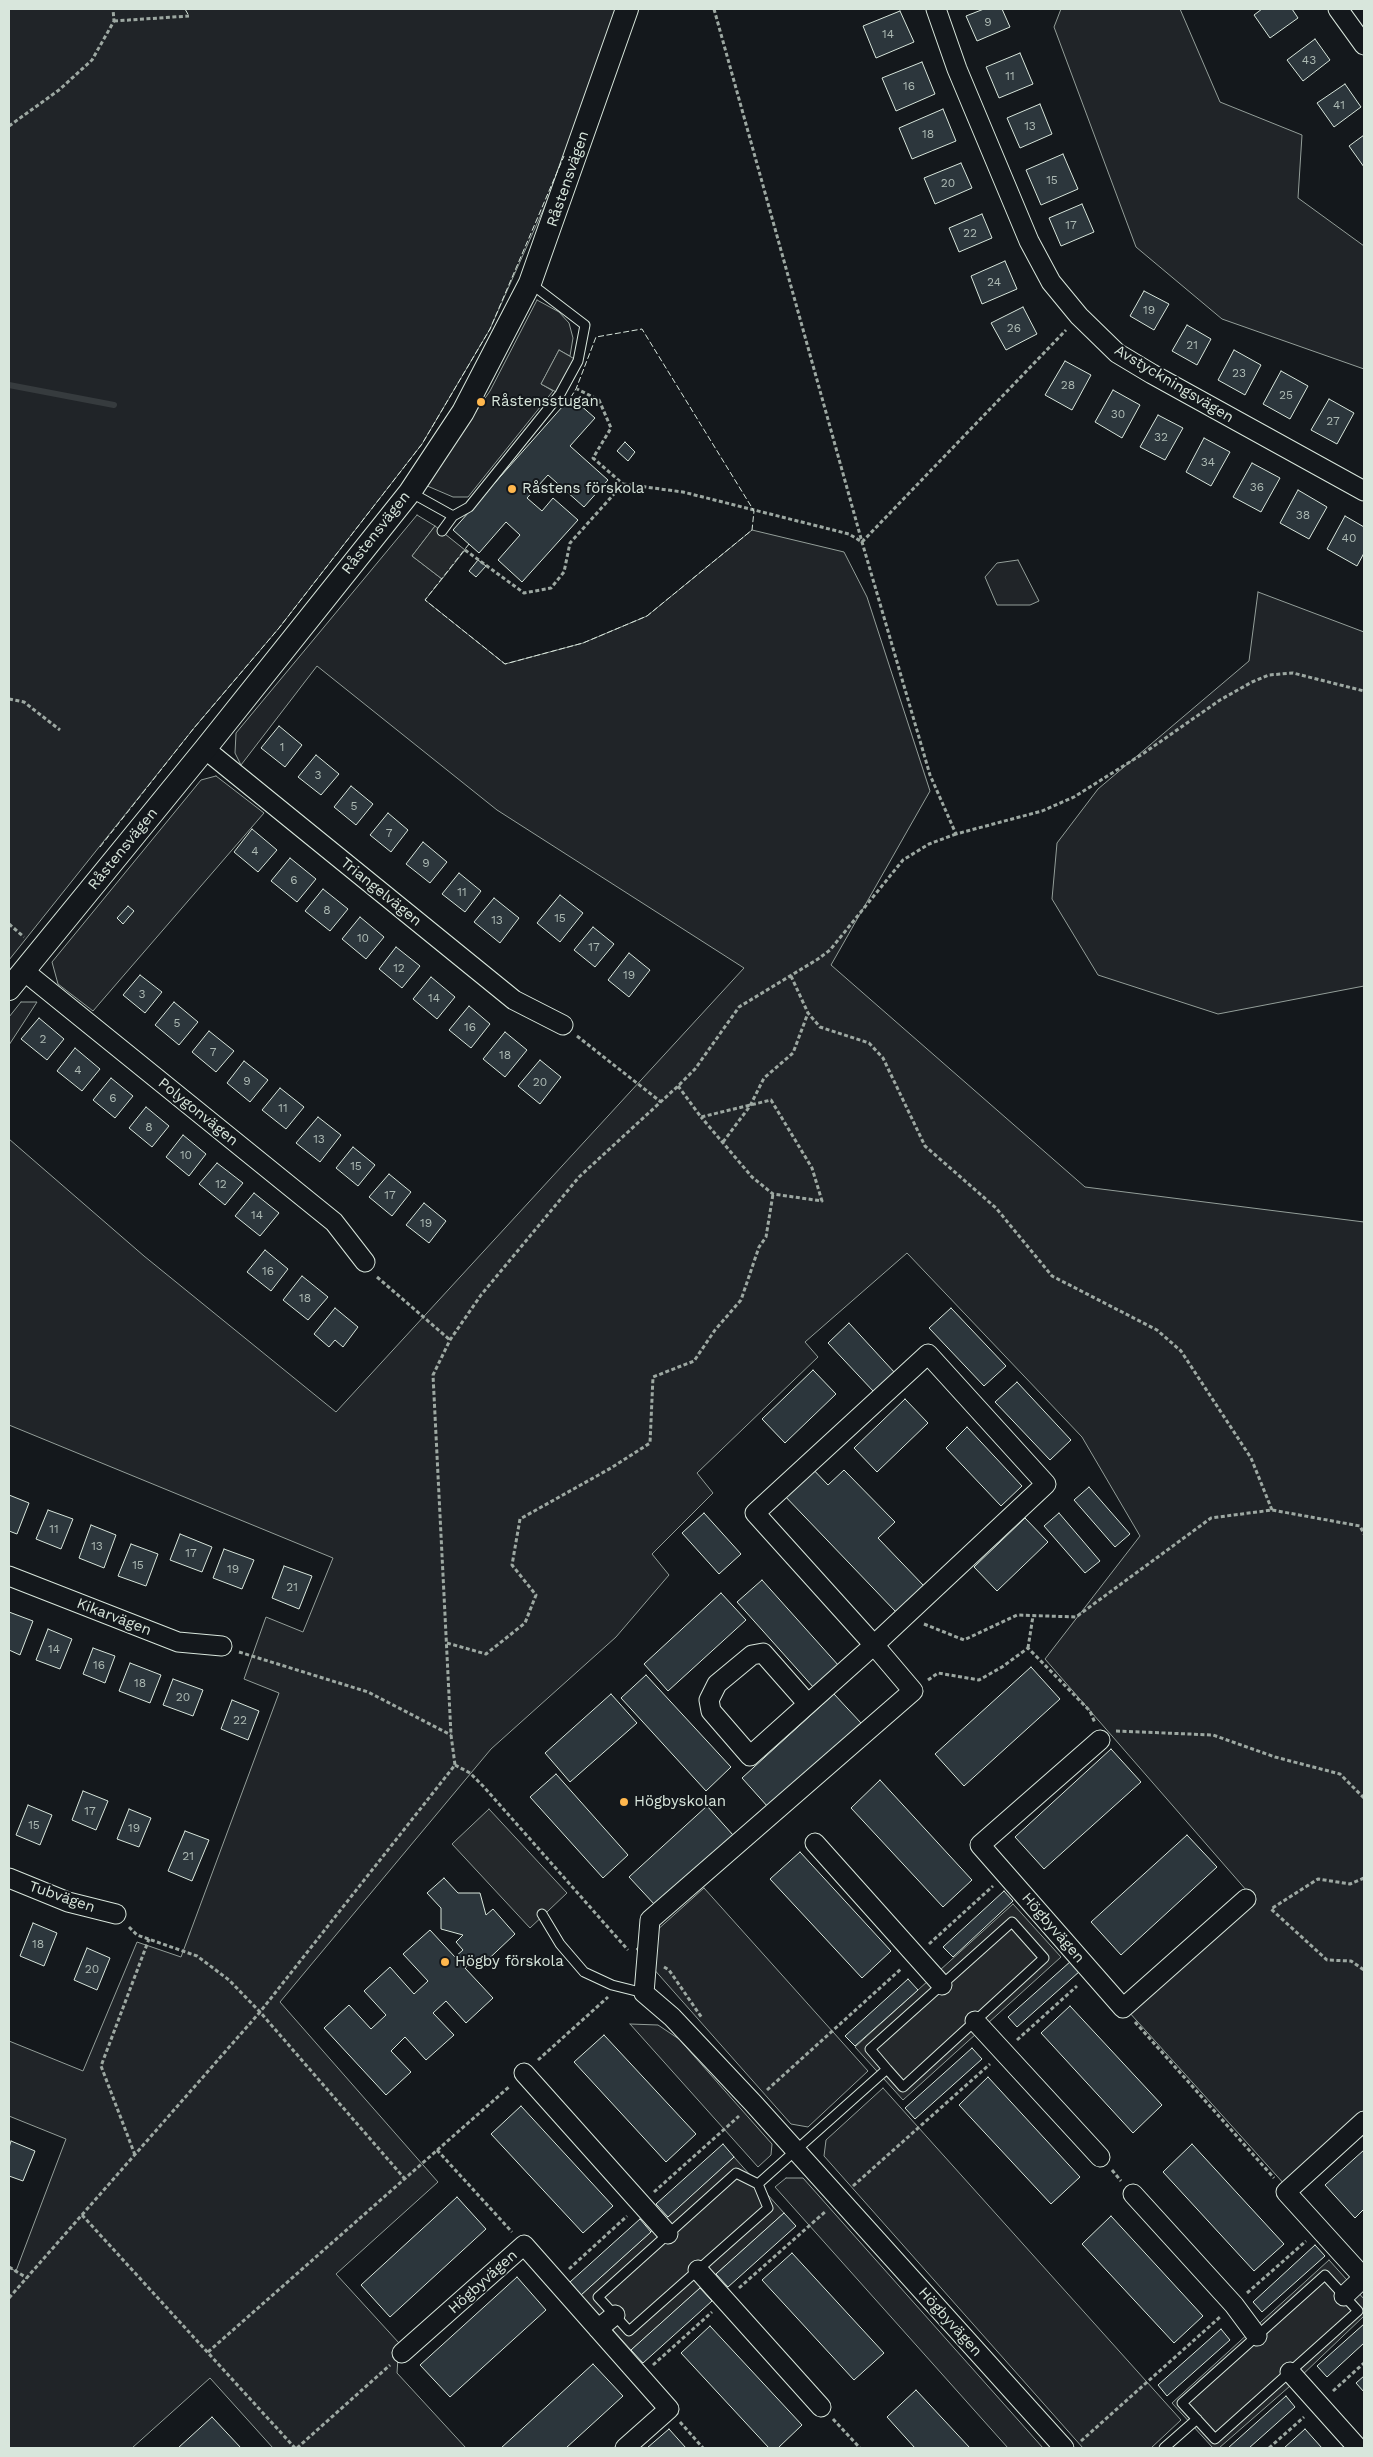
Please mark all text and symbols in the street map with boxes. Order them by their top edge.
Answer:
house number: 9 [984,15,992,29]
house number: 14 [882,27,894,41]
house number: 43 [1302,53,1316,67]
house number: 11 [1005,69,1015,83]
house number: 16 [903,79,915,93]
house number: 41 [1333,98,1345,112]
house number: 13 [1024,119,1036,133]
house number: 18 [922,127,934,141]
street label: Råstensvägen [543,129,593,229]
house number: 15 [1046,173,1058,187]
house number: 20 [941,176,955,190]
house number: 17 [1065,218,1077,232]
house number: 22 [963,226,977,240]
house number: 24 [987,275,1001,289]
house number: 19 [1143,303,1155,317]
house number: 26 [1007,321,1021,335]
house number: 21 [1186,338,1198,352]
street label: Avstyckningsvägen [1111,341,1237,427]
house number: 23 [1232,366,1246,380]
house number: 28 [1061,378,1075,392]
house number: 25 [1279,388,1293,402]
place label: Råstensstugan [491,393,599,411]
marker: Råstensstugan [475,396,487,408]
house number: 30 [1111,407,1125,421]
house number: 27 [1326,414,1340,428]
house number: 32 [1154,430,1168,444]
house number: 34 [1201,455,1215,469]
place label: Råstens förskola [522,480,644,498]
house number: 36 [1250,480,1264,494]
marker: Råstens förskola [506,483,518,495]
street label: Råstensvägen [338,488,414,578]
house number: 38 [1296,508,1310,522]
house number: 40 [1342,531,1356,545]
house number: 1 [280,740,284,754]
house number: 3 [315,768,321,782]
house number: 5 [351,799,357,813]
street label: Råstensvägen [84,804,162,894]
house number: 7 [386,826,392,840]
house number: 4 [251,844,259,858]
street label: Triangelvägen [337,854,425,930]
house number: 9 [422,856,430,870]
house number: 6 [290,873,298,887]
house number: 11 [457,885,467,899]
house number: 8 [323,903,331,917]
house number: 15 [554,911,566,925]
house number: 13 [491,913,503,927]
house number: 10 [357,931,369,945]
house number: 17 [588,940,600,954]
house number: 12 [393,961,405,975]
house number: 19 [623,968,635,982]
house number: 3 [139,987,145,1001]
house number: 14 [428,991,440,1005]
house number: 5 [174,1016,180,1030]
house number: 16 [464,1020,476,1034]
house number: 2 [40,1032,46,1046]
house number: 7 [210,1045,216,1059]
house number: 18 [499,1048,511,1062]
house number: 4 [74,1063,82,1077]
street label: Polygonvägen [154,1074,242,1150]
house number: 9 [243,1074,251,1088]
house number: 20 [533,1075,547,1089]
house number: 6 [109,1091,117,1105]
house number: 11 [278,1101,288,1115]
house number: 8 [145,1120,153,1134]
house number: 13 [313,1132,325,1146]
house number: 10 [180,1148,192,1162]
house number: 15 [350,1159,362,1173]
house number: 12 [215,1177,227,1191]
house number: 17 [384,1188,396,1202]
house number: 14 [251,1208,263,1222]
house number: 19 [420,1216,432,1230]
house number: 16 [262,1264,274,1278]
house number: 18 [299,1291,311,1305]
house number: 11 [49,1522,59,1536]
house number: 13 [91,1539,103,1553]
house number: 17 [185,1546,197,1560]
house number: 15 [132,1558,144,1572]
house number: 19 [227,1562,239,1576]
house number: 21 [286,1580,298,1594]
street label: Kikarvägen [74,1594,154,1640]
house number: 14 [48,1642,60,1656]
house number: 16 [93,1658,105,1672]
house number: 18 [134,1676,146,1690]
house number: 20 [176,1690,190,1704]
house number: 22 [233,1713,247,1727]
place label: Högbyskolan [634,1793,726,1811]
marker: Högbyskolan [618,1796,630,1808]
house number: 17 [84,1804,96,1818]
house number: 15 [28,1818,40,1832]
house number: 19 [128,1821,140,1835]
house number: 21 [182,1849,194,1863]
street label: Tubvägen [27,1877,97,1917]
street label: Högbyvägen [1018,1889,1088,1967]
house number: 18 [32,1937,44,1951]
place label: Högby förskola [455,1953,564,1971]
marker: Högby förskola [439,1956,451,1968]
house number: 20 [85,1962,99,1976]
street label: Högbyvägen [445,2246,521,2318]
street label: Högbyvägen [914,2284,986,2360]

